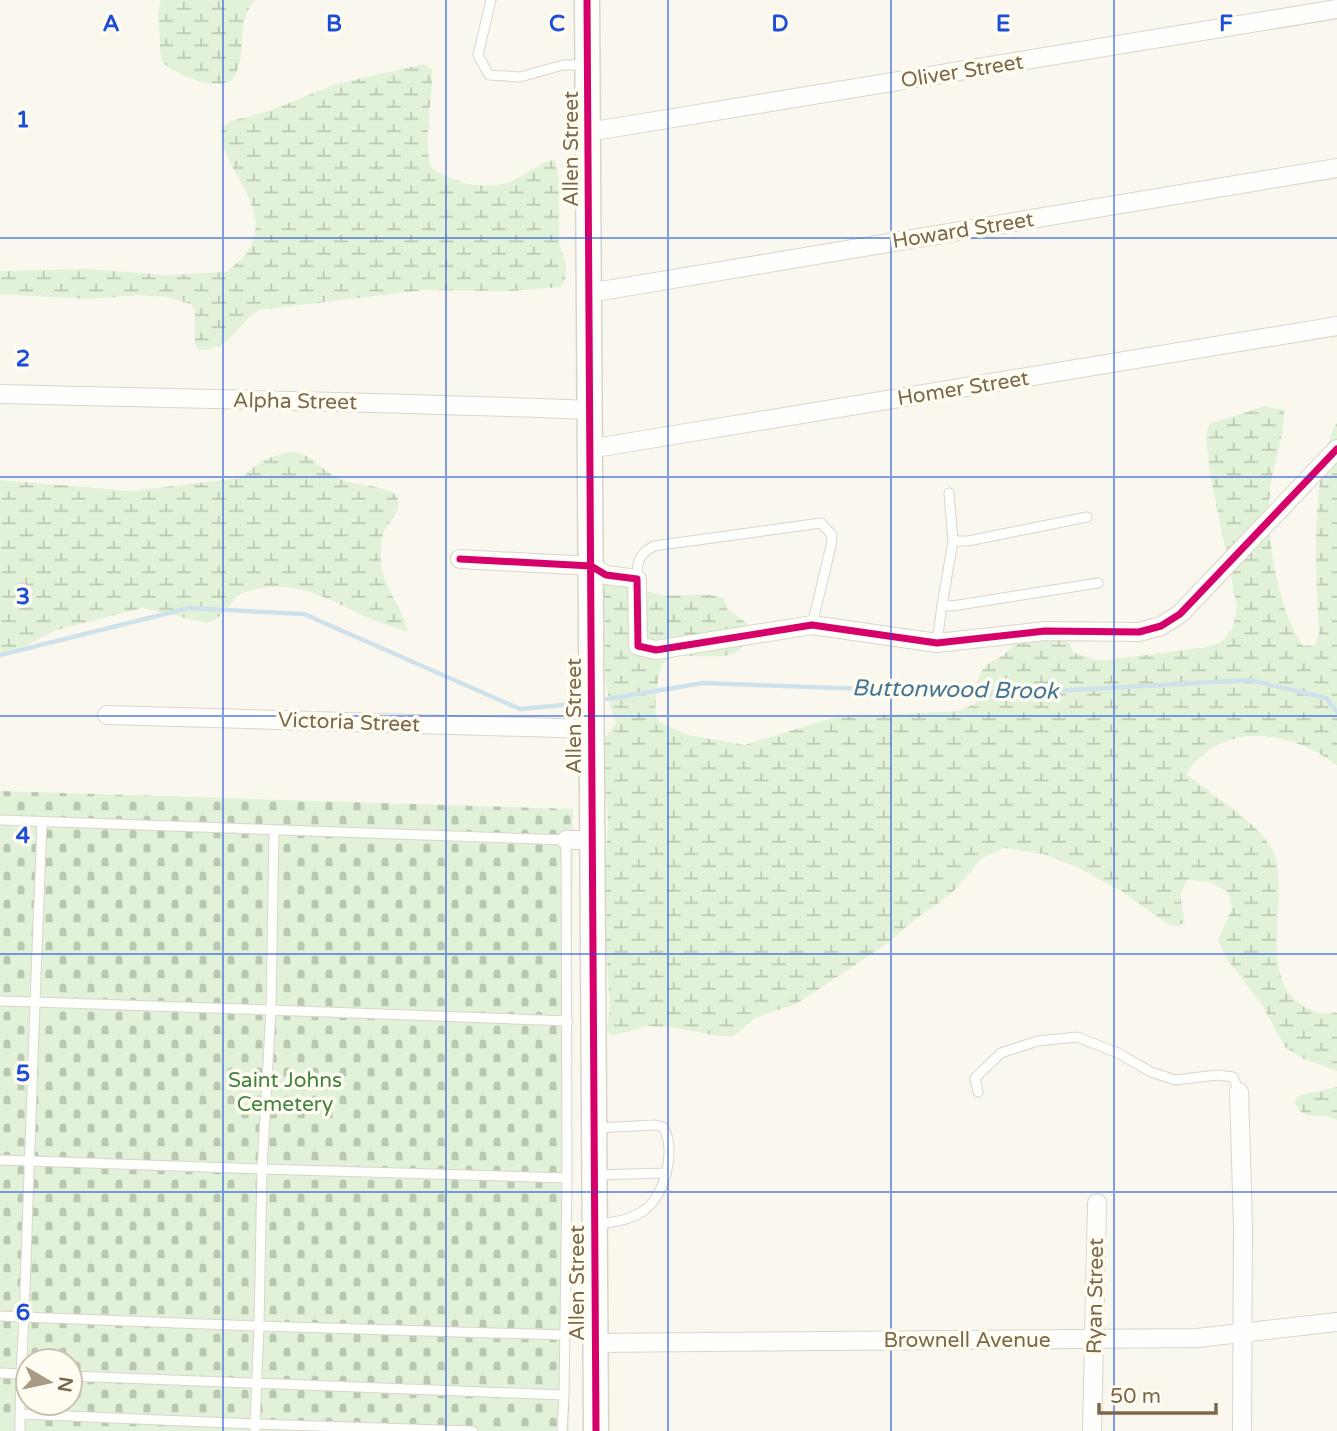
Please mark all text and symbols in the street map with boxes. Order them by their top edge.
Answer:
text: A [102,10,120,38]
text: B [326,10,342,38]
text: C [549,10,565,38]
text: D [771,10,789,38]
text: E [996,10,1010,38]
text: F [1219,10,1233,38]
street label: Oliver Street [899,49,1025,94]
street label: Allen Street [559,91,584,207]
text: 1 [16,106,30,134]
street label: Howard Street [891,207,1036,254]
text: 2 [16,345,30,373]
street label: Homer Street [895,366,1031,411]
street label: Alpha Street [233,388,357,415]
text: 3 [16,583,30,611]
street label: Allen Street [562,658,587,774]
water label: Buttonwood Brook [852,674,1060,706]
street label: Victoria Street [278,708,420,737]
text: 4 [16,822,31,850]
text: 5 [16,1060,30,1088]
park label: Saint Johns Cemetery [228,1068,342,1117]
street label: Allen Street [565,1225,590,1341]
street label: Ryan Street [1082,1238,1109,1354]
text: 6 [16,1299,30,1327]
street label: Brownell Avenue [883,1328,1051,1353]
north arrow [14,1347,84,1417]
scale bar [1099,1372,1216,1416]
text: N [53,1375,77,1394]
text: 50 m [1110,1384,1161,1409]

